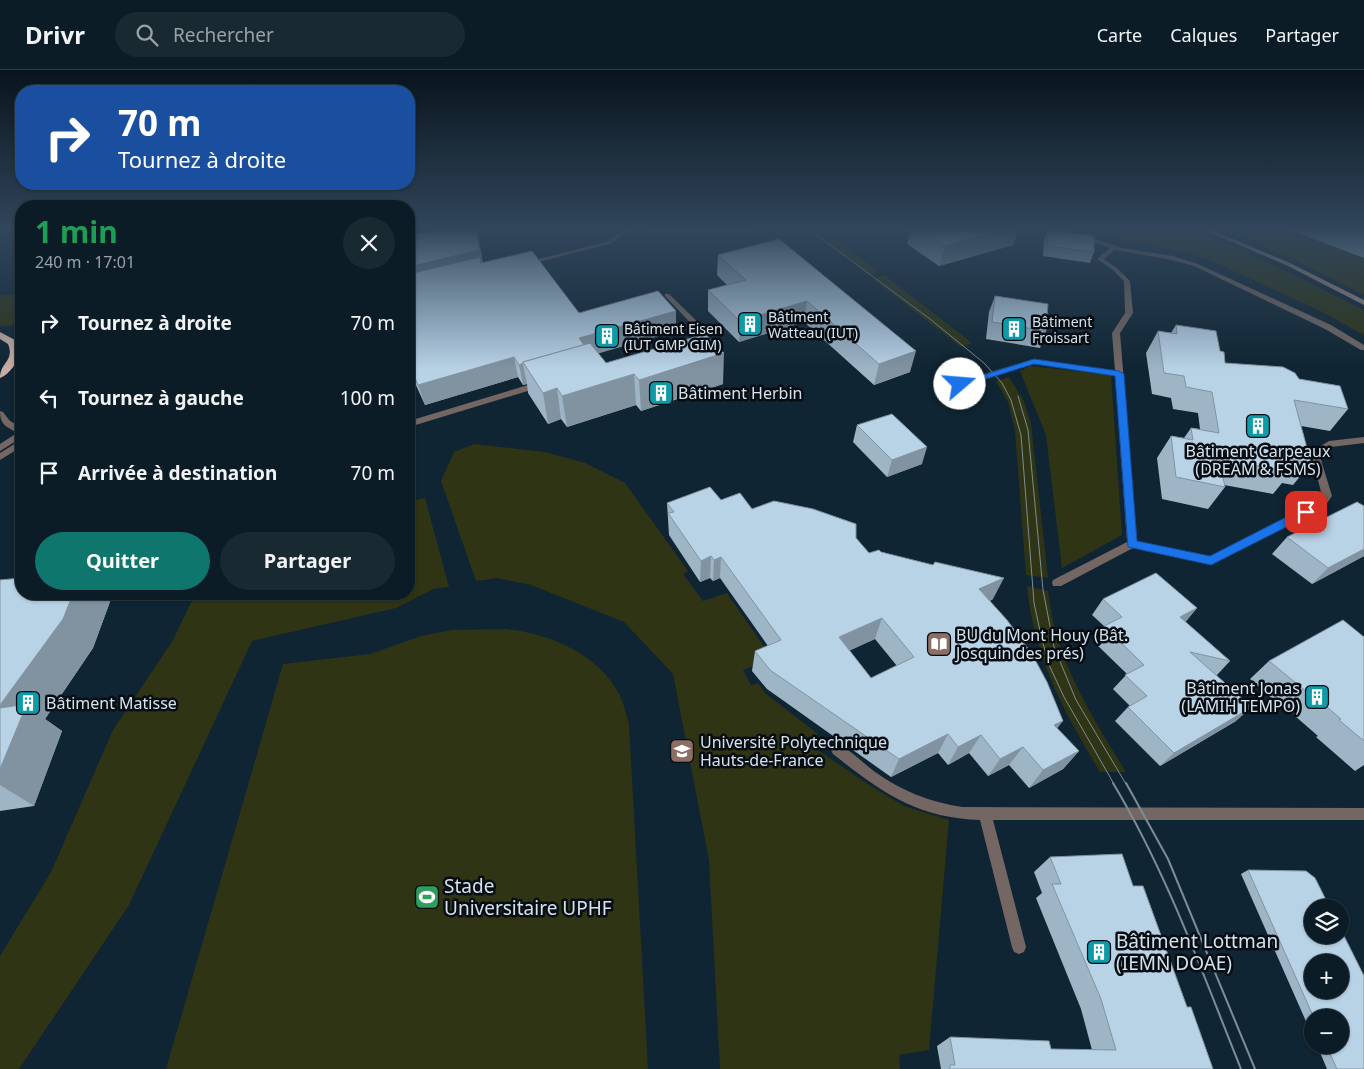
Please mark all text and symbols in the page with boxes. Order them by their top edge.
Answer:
search box [115,12,465,57]
text: Drivr [25,18,85,51]
icon: search [133,21,161,49]
text: Rechercher [173,22,274,48]
text: Carte [1097,23,1142,47]
text: Calques [1170,23,1237,47]
text: Partager [1265,23,1339,47]
text: 70 m [118,99,201,146]
icon: right [35,105,100,170]
text: Tournez à droite [118,144,286,174]
text: 1 min [35,211,118,252]
button: close [343,217,395,269]
text: 240 m · 17:01 [35,251,135,273]
place label: Bâtiment Watteau (IUT) [768,307,858,342]
icon: right [35,309,63,337]
text: Tournez à droite [78,310,232,336]
text: 70 m [351,310,395,336]
building icon: Bâtiment Watteau (IUT) [737,311,763,337]
place label: Bâtiment Froissart [1032,312,1092,347]
building icon: Bâtiment Froissart [1001,316,1027,342]
place label: Bâtiment Eisen (IUT GMP GIM) [624,319,723,354]
building icon: Bâtiment Eisen (IUT GMP GIM) [594,323,620,349]
position arrow [933,357,985,409]
building icon: Bâtiment Herbin [648,380,674,406]
place label: Bâtiment Herbin [678,382,802,404]
icon: left [35,384,63,412]
text: Tournez à gauche [78,385,244,411]
text: 100 m [340,385,395,411]
building icon: Bâtiment Carpeaux (DREAM & FSMS) [1245,413,1271,439]
place label: Bâtiment Carpeaux (DREAM & FSMS) [1186,440,1331,480]
icon: arrive [35,459,63,487]
text: Arrivée à destination [78,460,277,486]
text: 70 m [351,460,395,486]
pin [1285,491,1327,533]
icon: arrive [1292,498,1320,526]
button: Quitter [35,532,210,590]
button: Partager [220,532,395,590]
place label: BU du Mont Houy (Bât. Josquin des prés) [954,624,1128,664]
library icon: BU du Mont Houy (Bât. Josquin des prés) [926,631,952,657]
place label: Bâtiment Jonas (LAMIH TEMPO) [1181,677,1300,717]
building icon: Bâtiment Jonas (LAMIH TEMPO) [1304,684,1330,710]
building icon: Bâtiment Matisse [15,690,41,716]
place label: Bâtiment Matisse [46,692,177,714]
place label: Université Polytechnique Hauts-de-France [700,731,887,771]
school or university icon: Université Polytechnique Hauts-de-France [669,738,695,764]
place label: Stade Universitaire UPHF [444,873,612,921]
sports icon: Stade Universitaire UPHF [414,884,440,910]
map controls [1304,899,1349,1054]
button: layers [1304,899,1349,944]
place label: Bâtiment Lottman (IEMN DOAE) [1116,928,1278,976]
building icon: Bâtiment Lottman (IEMN DOAE) [1086,939,1112,965]
button: + [1304,954,1349,999]
button: − [1304,1009,1349,1054]

